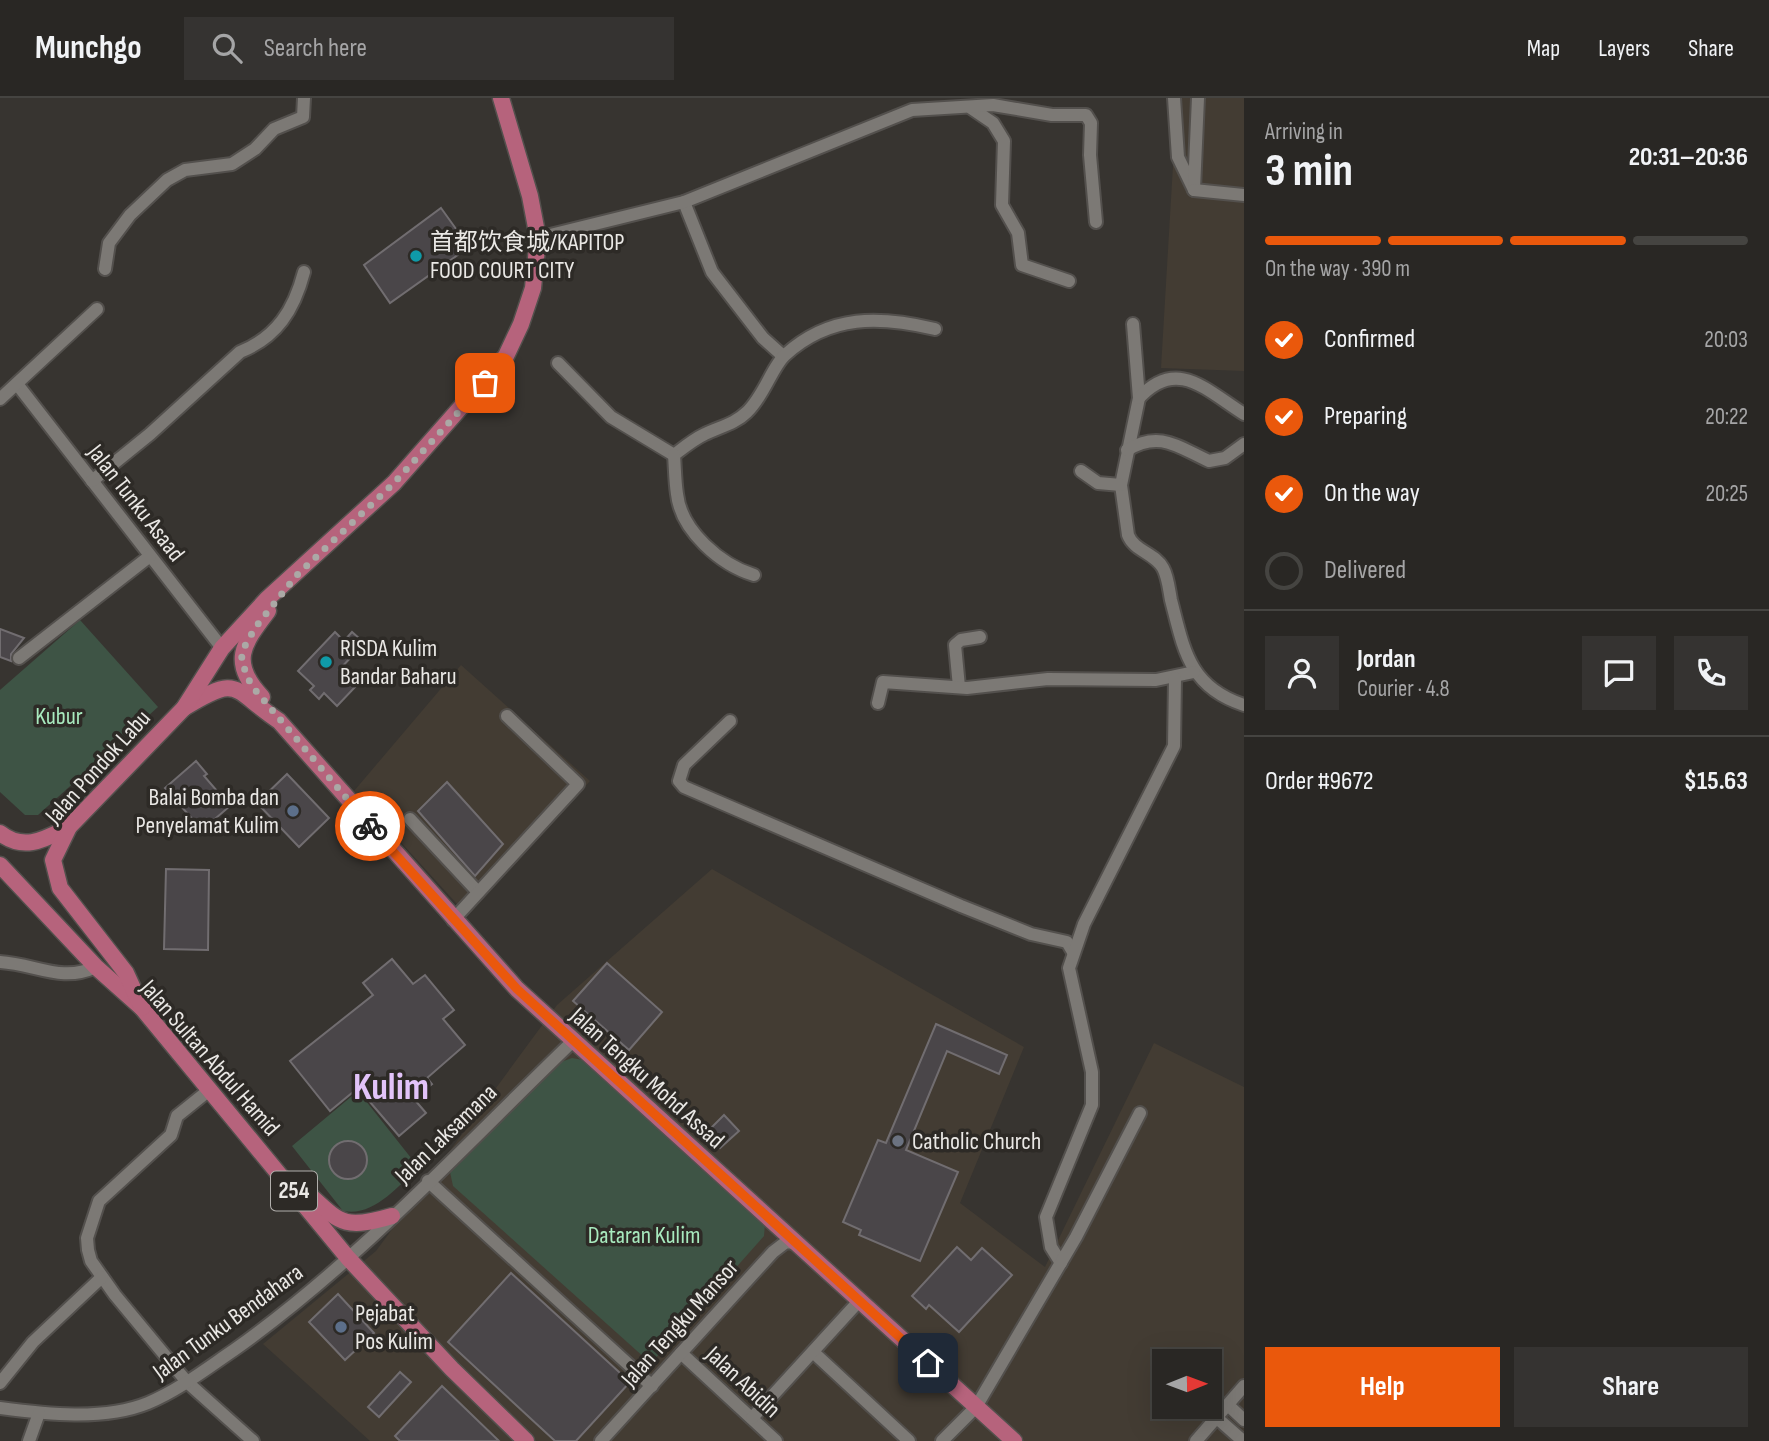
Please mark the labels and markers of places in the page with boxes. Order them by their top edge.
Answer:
place label: 首都饮食城/KAPITOP FOOD COURT CITY [430,228,624,285]
marker: 首都饮食城/KAPITOP FOOD COURT CITY [408,248,424,264]
pin [455,353,515,413]
place label: RISDA Kulim Bandar Baharu [340,634,457,691]
marker: RISDA Kulim Bandar Baharu [318,654,334,670]
place label: Balai Bomba dan Penyelamat Kulim [135,783,279,840]
marker: Balai Bomba dan Penyelamat Kulim [285,803,301,819]
place label: Catholic Church [912,1127,1041,1156]
marker: Catholic Church [890,1133,906,1149]
place label: Pejabat Pos Kulim [355,1299,433,1356]
marker: Pejabat Pos Kulim [333,1319,349,1335]
pin [898,1333,958,1393]

